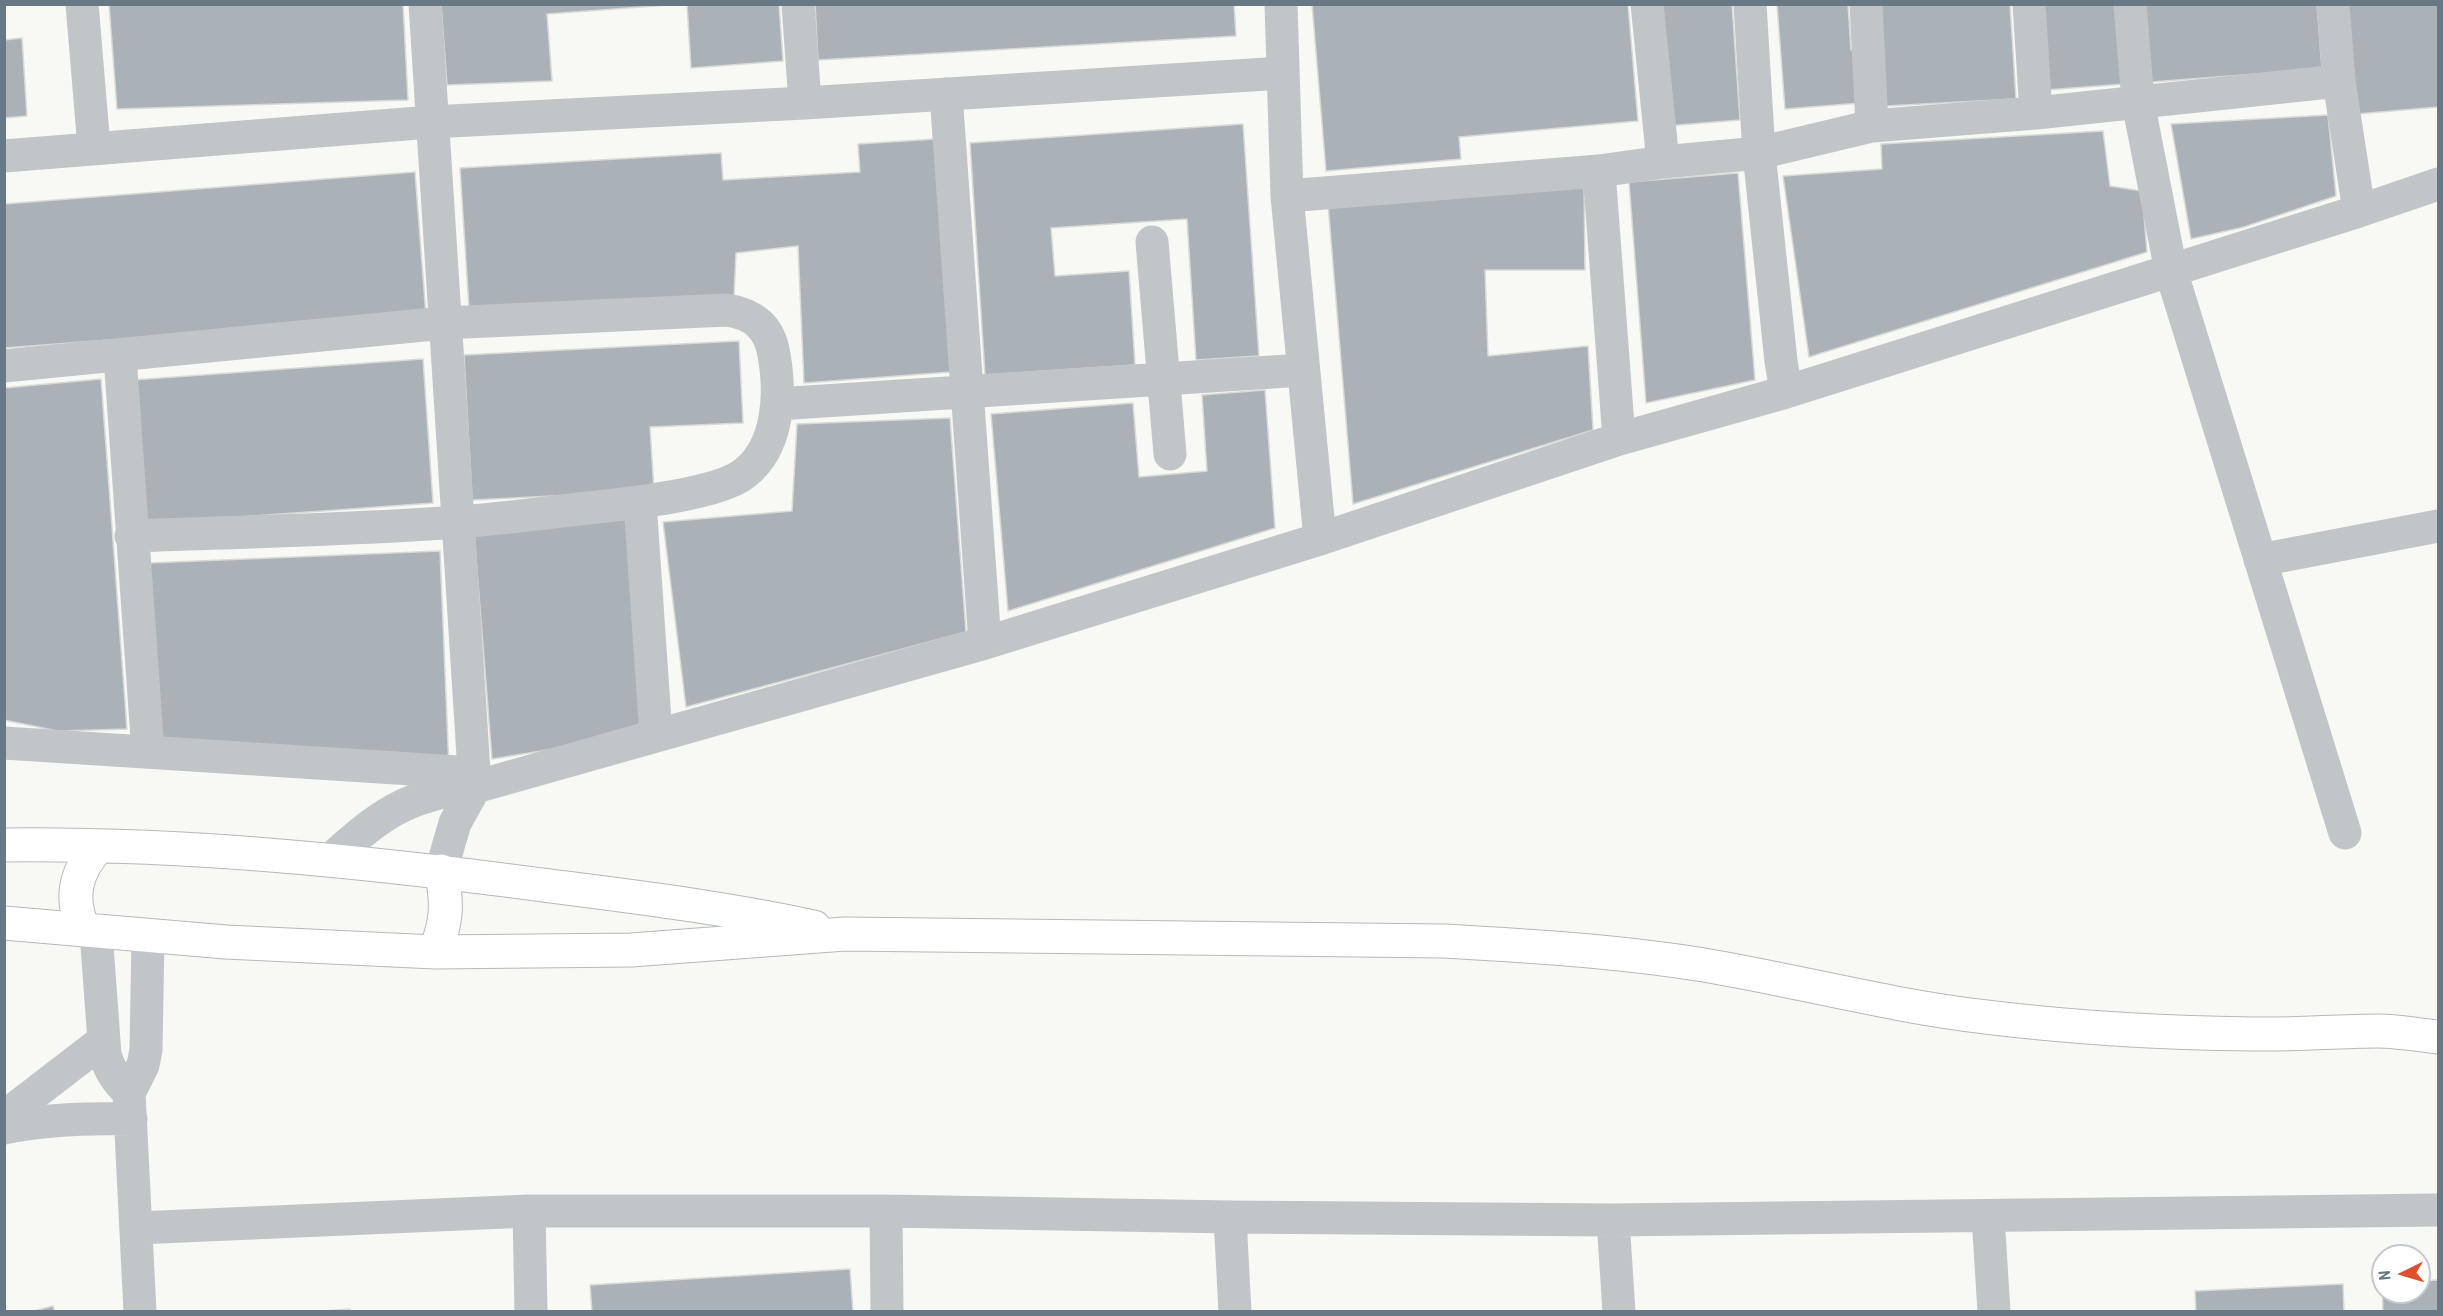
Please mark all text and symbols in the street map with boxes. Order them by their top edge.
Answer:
north arrow [2371,1244,2431,1304]
text: N [2375,1270,2394,1281]

